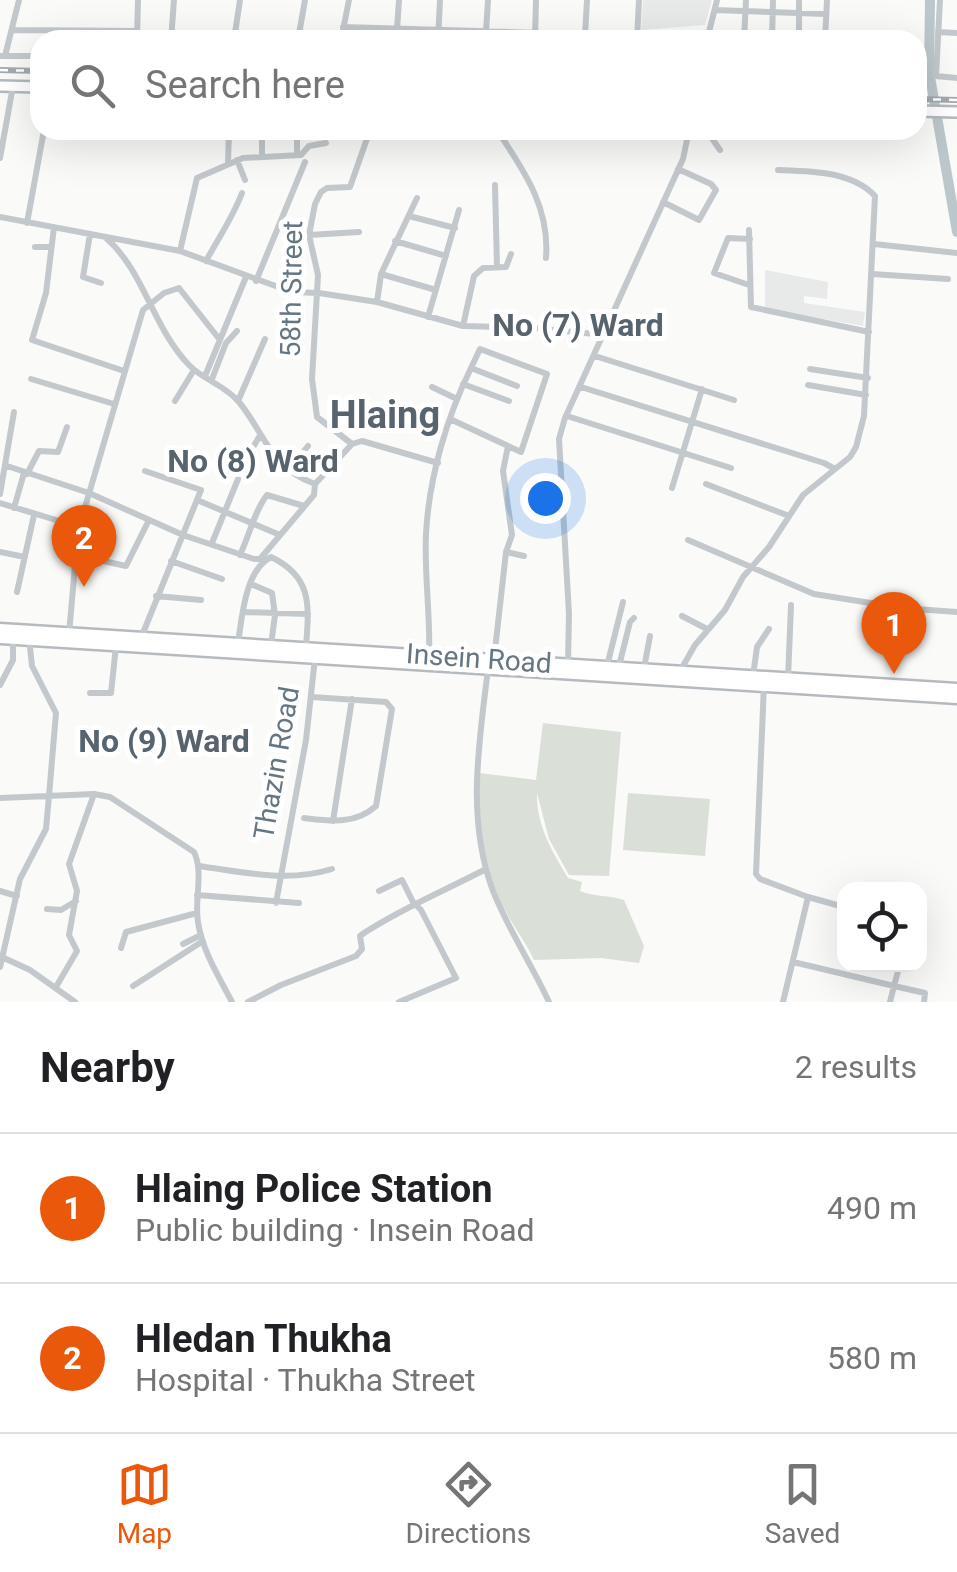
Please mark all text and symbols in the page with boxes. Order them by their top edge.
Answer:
search box [30,30,927,140]
icon: search [65,58,120,113]
text: Search here [145,63,345,107]
street label: 58th Street [274,220,309,358]
district label: No (7) Ward [492,306,664,344]
district label: Hlaing [330,393,440,437]
district label: No (8) Ward [167,442,339,480]
your location [520,473,571,524]
pin: 2 [52,504,116,587]
pin: 1 [862,592,926,674]
street label: Insein Road [405,637,553,680]
street label: Thazin Road [247,684,306,842]
district label: No (9) Ward [78,722,250,760]
map controls [837,882,927,972]
button: locate [837,882,927,972]
text: Nearby [40,1043,175,1092]
text: 2 results [795,1048,917,1086]
text: Hlaing Police Station [135,1167,493,1211]
text: 1 [63,1189,82,1227]
text: 490 m [827,1189,917,1227]
text: Public building · Insein Road [135,1211,535,1249]
text: Hledan Thukha [135,1317,392,1361]
text: 2 [63,1339,82,1377]
text: 580 m [827,1339,917,1377]
text: Hospital · Thukha Street [135,1361,476,1399]
tab: Map [117,1457,172,1550]
tab: Directions [405,1457,531,1550]
tab: Saved [765,1457,840,1550]

